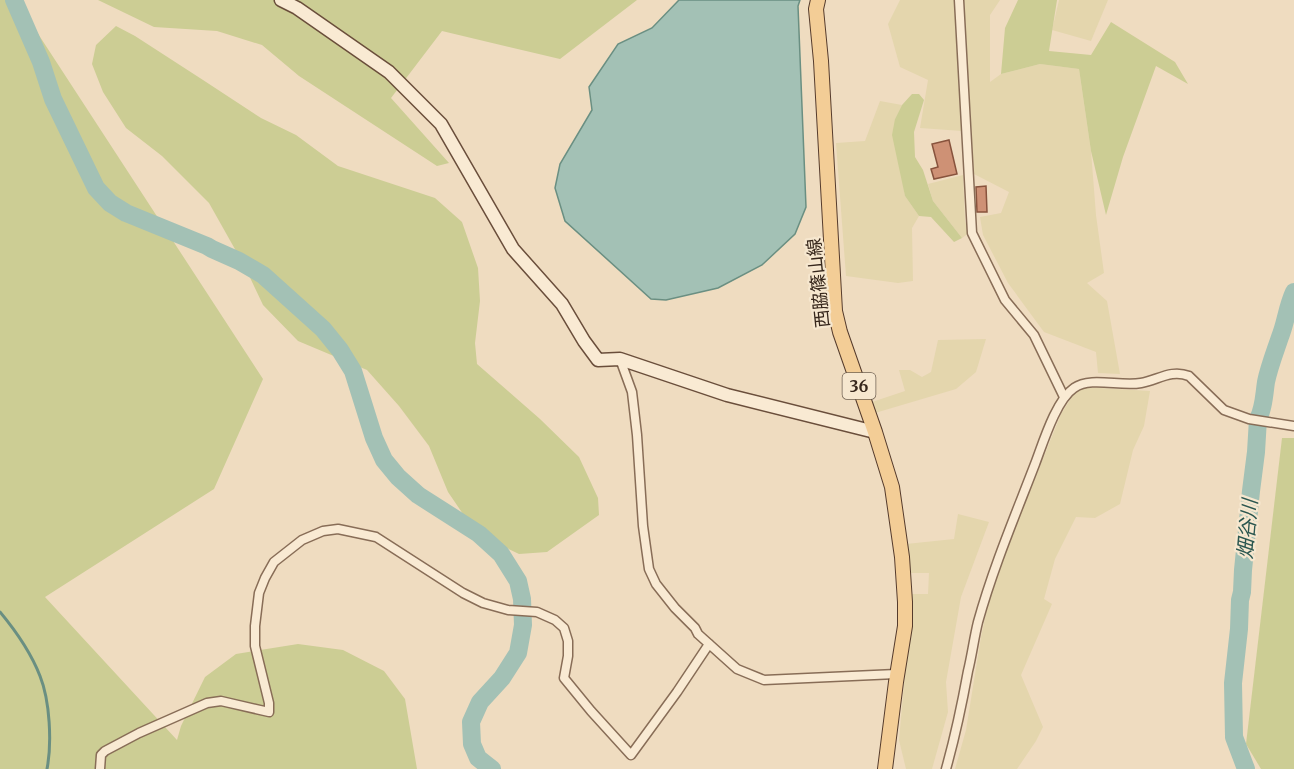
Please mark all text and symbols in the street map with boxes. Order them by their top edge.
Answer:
street label: 西脇篠山線 [802,237,834,329]
road number: 36 [842,373,876,399]
water label: 畑谷川 [1232,496,1262,560]

